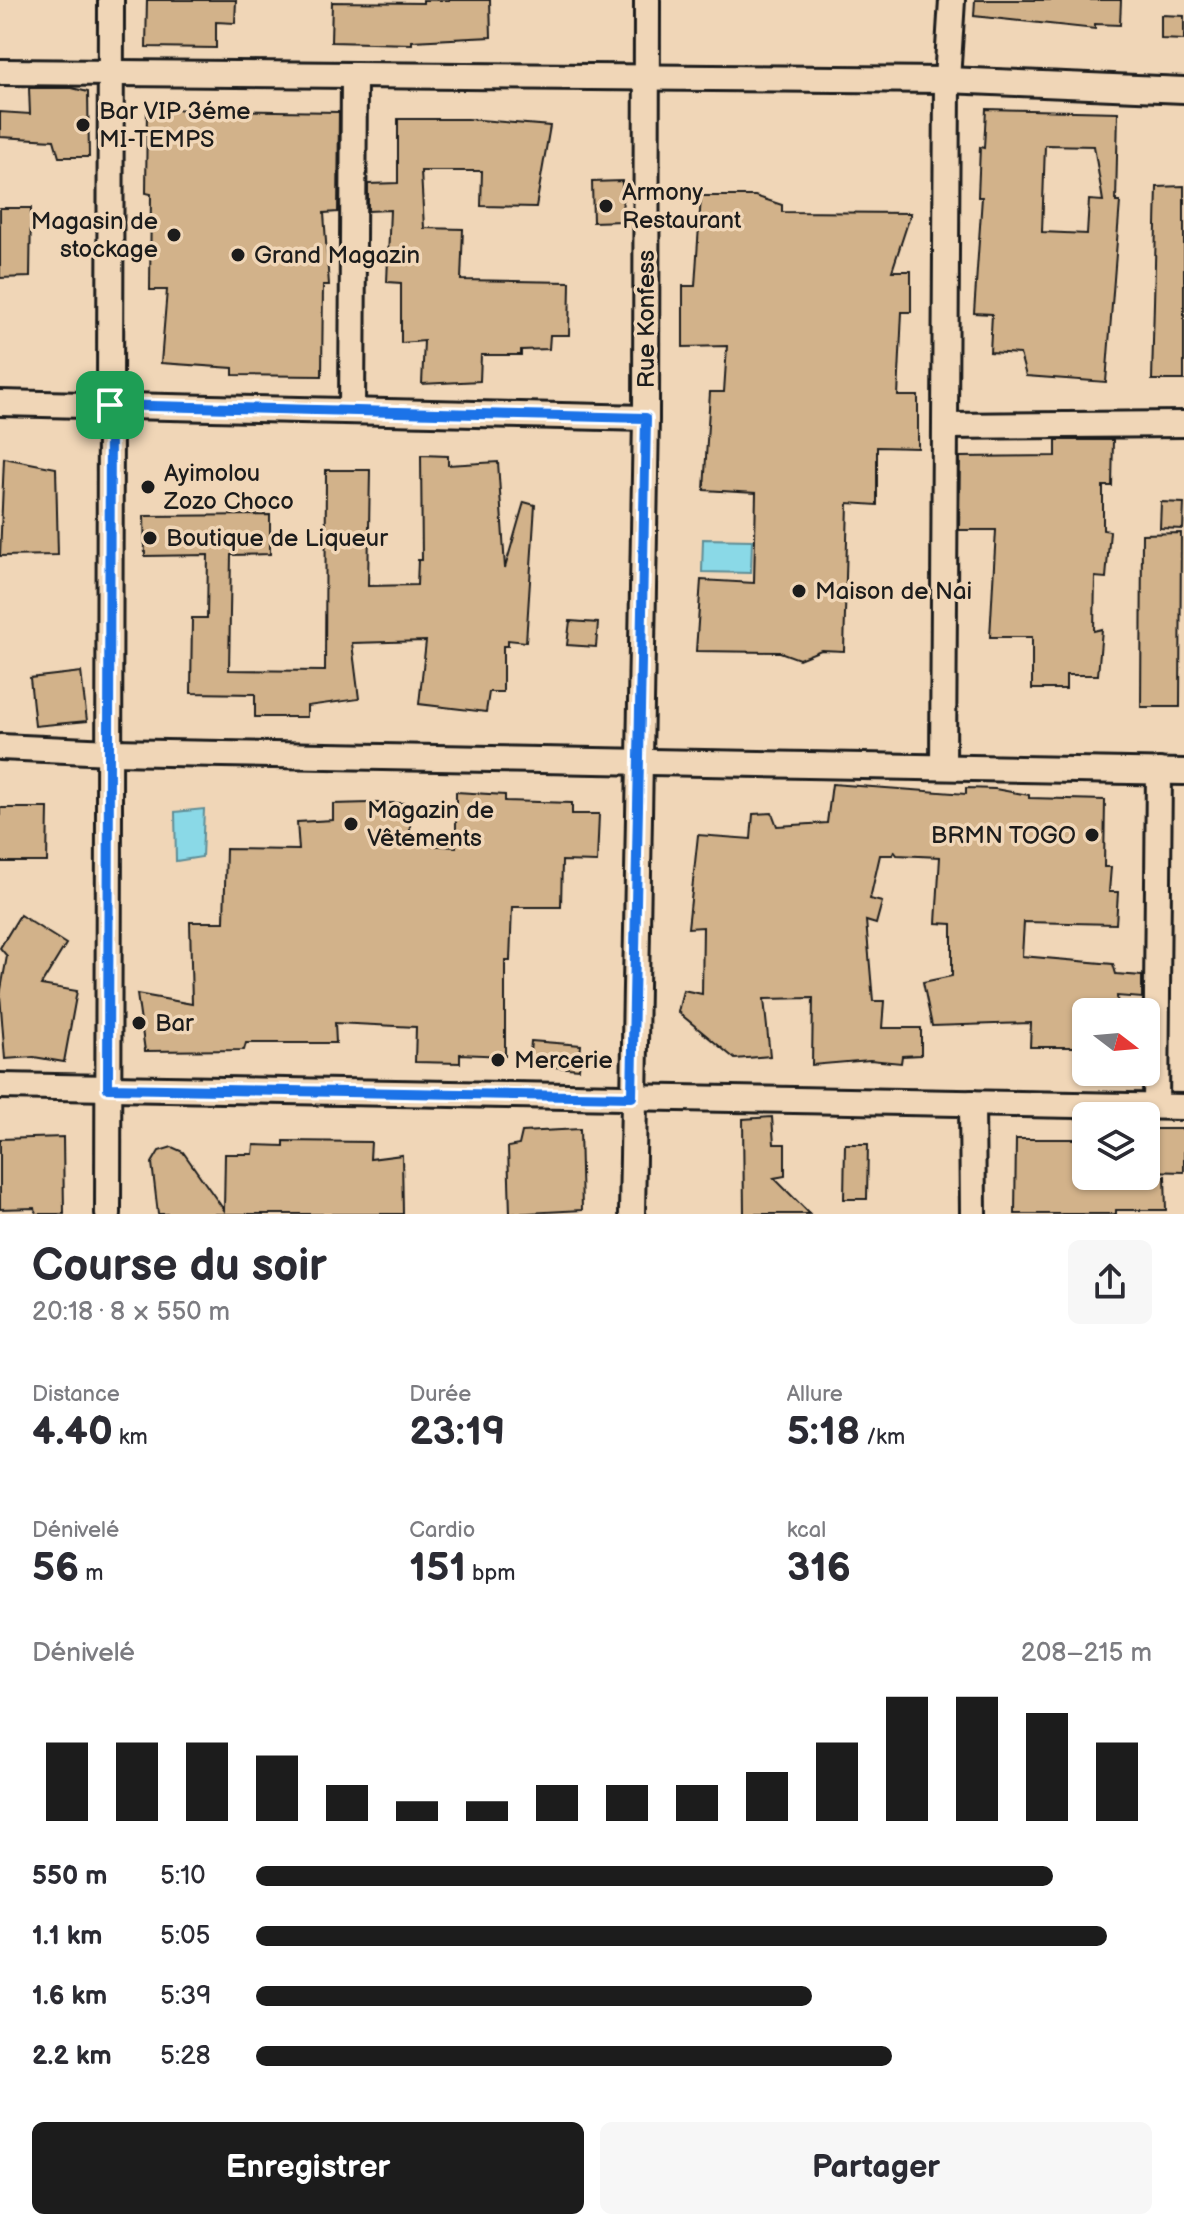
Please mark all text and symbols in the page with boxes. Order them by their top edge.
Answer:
place label: Bar VIP 3éme MI-TEMPS [99,97,251,154]
marker: Bar VIP 3éme MI-TEMPS [74,116,92,134]
place label: Armony Restaurant [622,178,742,235]
marker: Armony Restaurant [597,197,615,215]
place label: Magasin de stockage [31,207,158,264]
marker: Magasin de stockage [165,226,183,244]
place label: Grand Magazin [254,241,420,270]
marker: Grand Magazin [229,246,247,264]
street label: Rue Konfess [632,250,661,388]
pin [76,371,144,439]
icon: arrive [88,383,132,427]
place label: Ayimolou Zozo Choco [163,459,294,516]
marker: Ayimolou Zozo Choco [139,478,157,496]
place label: Boutique de Liqueur [166,524,388,553]
marker: Boutique de Liqueur [141,529,159,547]
place label: Maison de Nai [815,577,972,606]
marker: Maison de Nai [790,582,808,600]
place label: Magazin de Vêtements [367,796,494,853]
marker: Magazin de Vêtements [342,815,360,833]
place label: BRMN TOGO [931,821,1076,850]
marker: BRMN TOGO [1083,826,1101,844]
north arrow [1072,998,1160,1086]
map controls [1072,998,1160,1190]
place label: Bar [155,1009,194,1038]
marker: Bar [130,1014,148,1032]
place label: Mercerie [514,1046,613,1075]
marker: Mercerie [489,1051,507,1069]
button: layers [1072,1102,1160,1190]
text: Course du soir [32,1240,327,1293]
button: share [1068,1240,1152,1324]
text: 20:18 · 8 × 550 m [32,1297,230,1328]
text: Distance [32,1381,120,1408]
text: Durée [409,1381,471,1408]
text: Allure [787,1381,843,1408]
text: 4.40 [32,1408,113,1456]
text: 23:19 [409,1408,506,1456]
text: 5:18 [787,1408,860,1456]
text: km [113,1424,148,1451]
text: /km [860,1424,905,1451]
text: Dénivelé [32,1517,119,1544]
text: Cardio [409,1517,475,1544]
text: kcal [787,1517,826,1544]
text: 56 [32,1544,79,1592]
text: 151 [409,1544,466,1592]
text: 316 [787,1544,851,1592]
text: m [79,1560,103,1587]
text: bpm [466,1560,515,1587]
text: Dénivelé [32,1638,135,1669]
text: 208–215 m [1021,1638,1152,1669]
text: 550 m [32,1861,107,1892]
text: 5:10 [160,1861,206,1892]
text: 1.1 km [32,1921,102,1952]
text: 5:05 [160,1921,210,1952]
text: 1.6 km [32,1981,107,2012]
text: 5:39 [160,1981,211,2012]
text: 2.2 km [32,2041,112,2072]
text: 5:28 [160,2041,211,2072]
button: Enregistrer [32,2122,584,2214]
button: Partager [600,2122,1152,2214]

